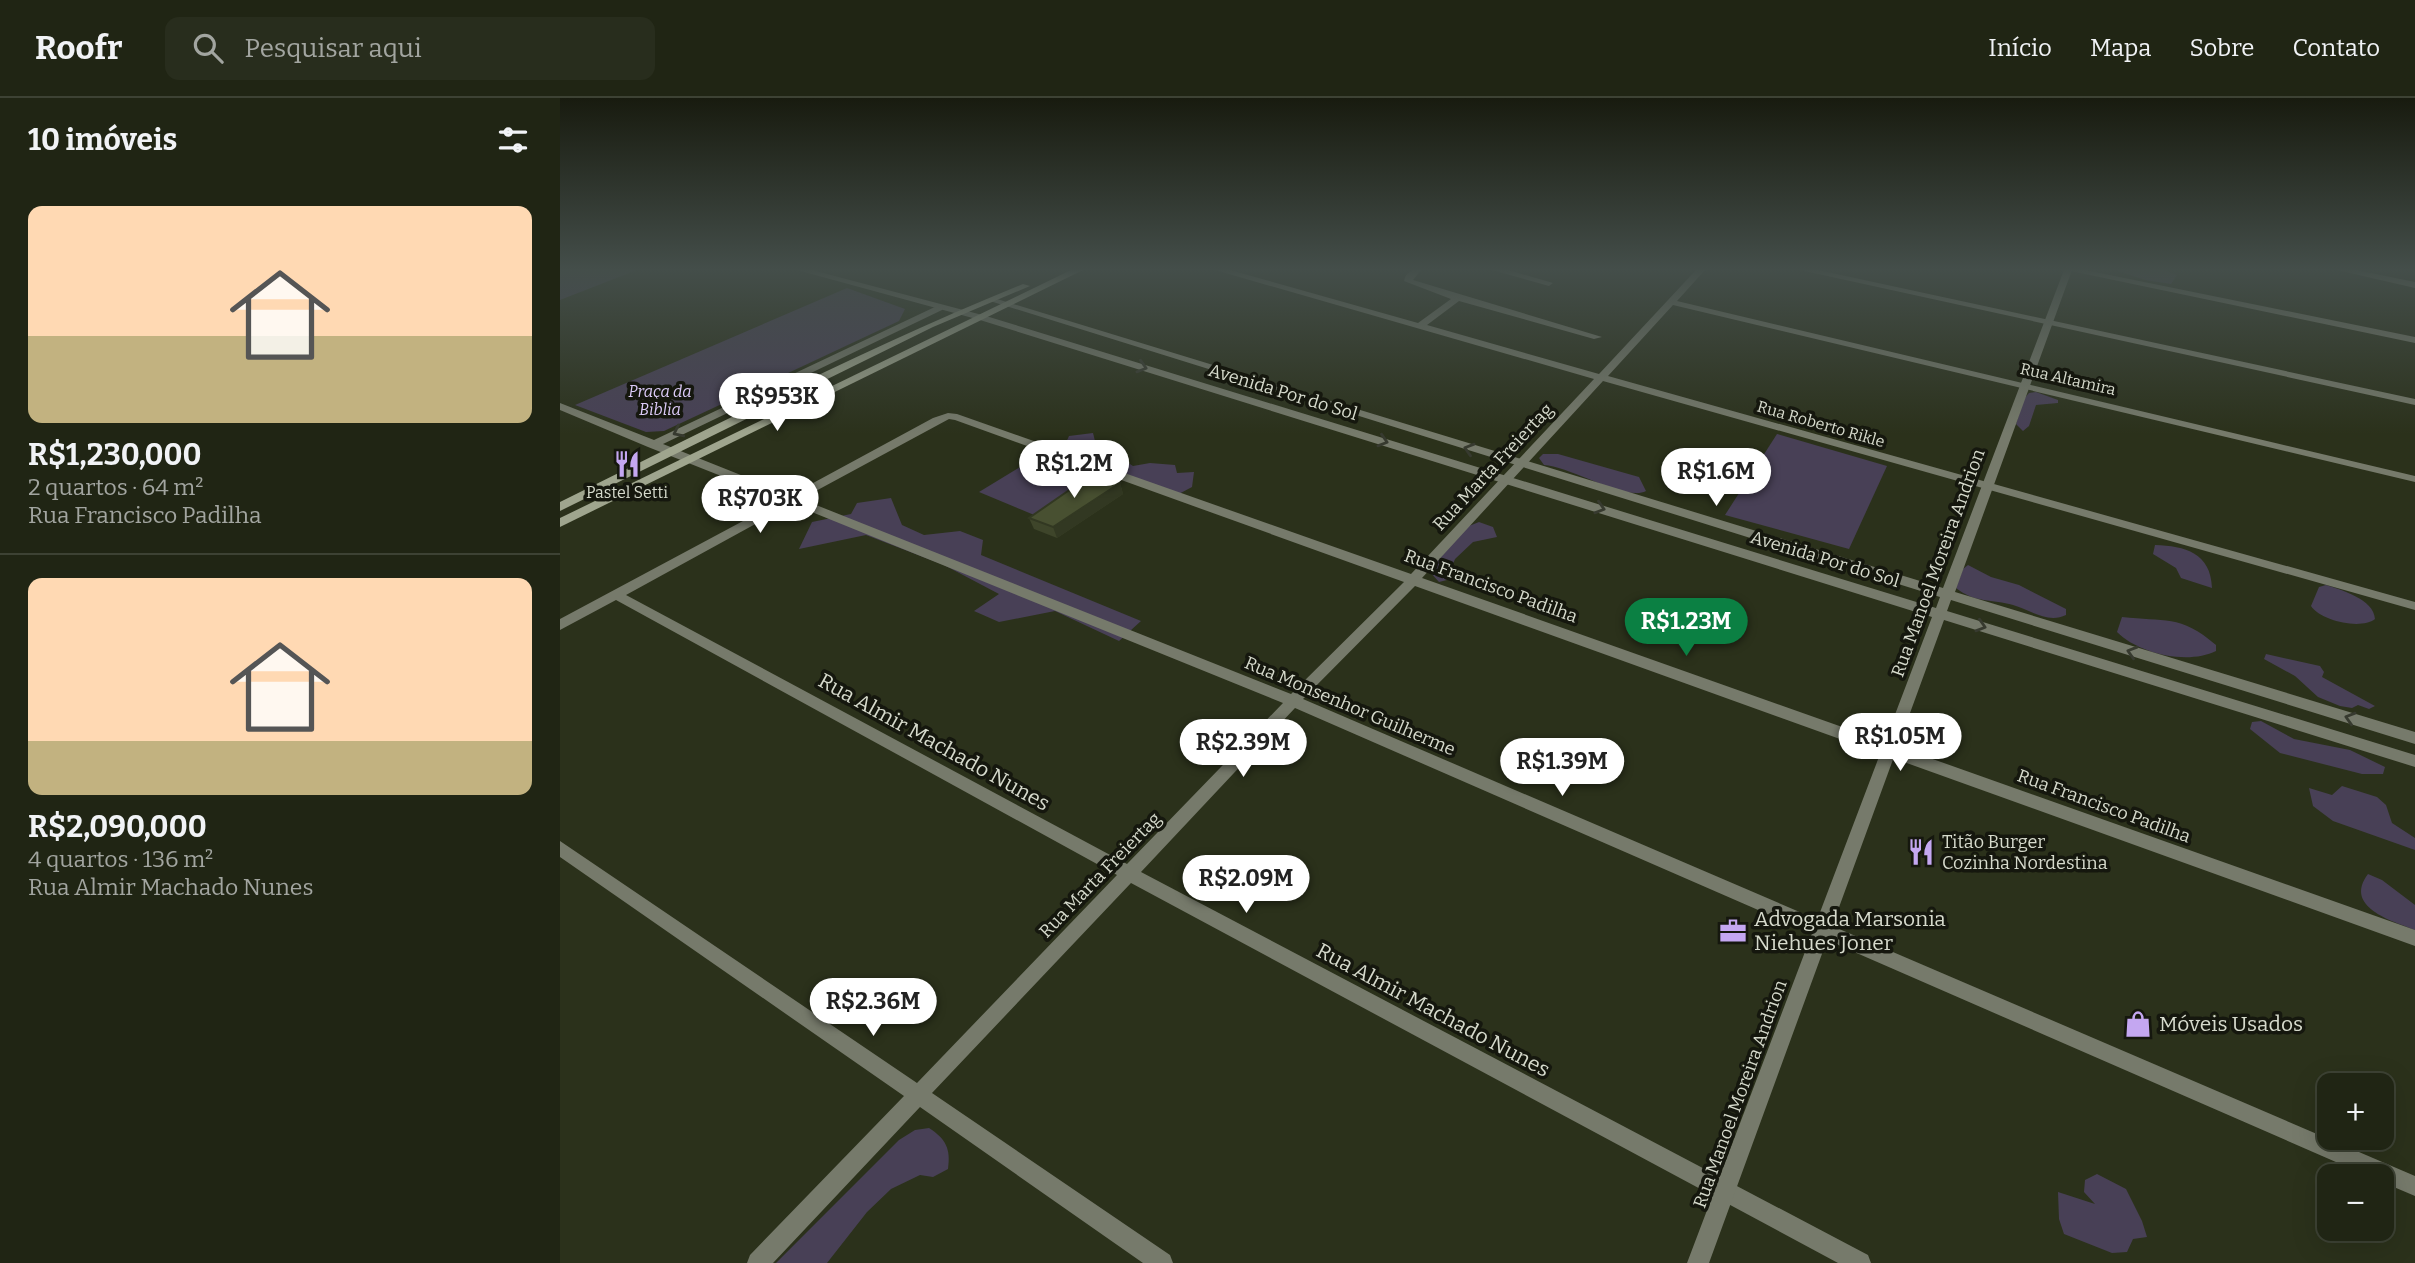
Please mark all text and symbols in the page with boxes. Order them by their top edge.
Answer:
search box [165,17,655,80]
text: Roofr [35,28,123,68]
icon: search [189,29,227,67]
text: Pesquisar aqui [245,33,422,64]
text: Início [1988,34,2052,62]
text: Mapa [2090,34,2151,62]
text: Sobre [2189,34,2254,62]
text: Contato [2292,34,2380,62]
icon: filters [494,121,532,159]
text: 10 imóveis [28,122,177,158]
icon: home [217,252,343,378]
one-way arrow [1135,358,1147,373]
street label: Avenida Por do Sol [1206,359,1360,425]
street label: Rua Altamira [2018,359,2118,399]
pin: R$953K [720,374,834,433]
park label: Praça da Biblia [628,382,692,419]
text: R$953K [735,382,819,410]
street label: Rua Roberto Rikle [1755,397,1887,451]
street label: Rua Marta Freiertag [1428,399,1558,535]
one-way arrow [673,424,685,438]
one-way arrow [1376,433,1388,447]
text: R$1,230,000 [28,437,202,473]
pin: R$1.2M [1017,440,1131,500]
one-way arrow [1464,442,1476,457]
street label: Rua Manoel Moreira Andrion [1886,445,1990,680]
pin: R$1.6M [1659,448,1773,508]
restaurant icon: Pastel Setti [612,449,642,479]
text: R$1.2M [1035,449,1113,477]
text: R$1.6M [1677,457,1755,485]
text: 2 quartos · 64 m² [28,473,203,501]
pin: R$703K [703,476,817,535]
place label: Pastel Setti [586,483,668,502]
text: R$703K [718,484,802,512]
one-way arrow [1594,500,1606,515]
text: Rua Francisco Padilha [28,501,262,529]
street label: Avenida Por do Sol [1748,526,1902,592]
street label: Rua Francisco Padilha [1401,544,1581,628]
pin: R$1.23M [1621,598,1751,658]
text: R$1.23M [1641,607,1731,635]
one-way arrow [1975,618,1987,633]
icon: home [217,624,343,750]
one-way arrow [2126,645,2138,660]
street label: Rua Monsenhor Guilherme [1241,652,1459,760]
street label: Rua Almir Machado Nunes [814,667,1054,817]
one-way arrow [2344,711,2356,726]
pin: R$1.05M [1835,714,1965,773]
pin: R$2.39M [1178,720,1308,779]
text: R$1.05M [1855,722,1945,750]
text: R$2.39M [1196,728,1290,756]
pin: R$1.39M [1497,738,1627,798]
text: R$1.39M [1516,747,1608,775]
street label: Rua Francisco Padilha [2014,764,2194,848]
street label: Rua Marta Freiertag [1034,808,1166,942]
text: R$2,090,000 [28,809,207,845]
place label: Titão Burger Cozinha Nordestina [1942,831,2108,874]
restaurant icon: Titão Burger Cozinha Nordestina [1906,837,1936,867]
text: 4 quartos · 136 m² [28,845,213,873]
pin: R$2.09M [1181,856,1311,915]
text: R$2.09M [1199,864,1293,892]
text: Rua Almir Machado Nunes [28,873,313,901]
place label: Advogada Marsonia Niehues Joner [1754,906,1946,956]
office icon: Advogada Marsonia Niehues Joner [1718,916,1748,946]
street label: Rua Almir Machado Nunes [1312,937,1554,1083]
street label: Rua Manoel Moreira Andrion [1688,976,1792,1211]
pin: R$2.36M [808,978,938,1038]
text: R$2.36M [826,987,920,1015]
shop icon: Móveis Usados [2123,1009,2153,1039]
place label: Móveis Usados [2159,1011,2303,1037]
map controls [2317,1073,2394,1241]
button: + [2317,1073,2394,1150]
button: − [2317,1164,2394,1241]

